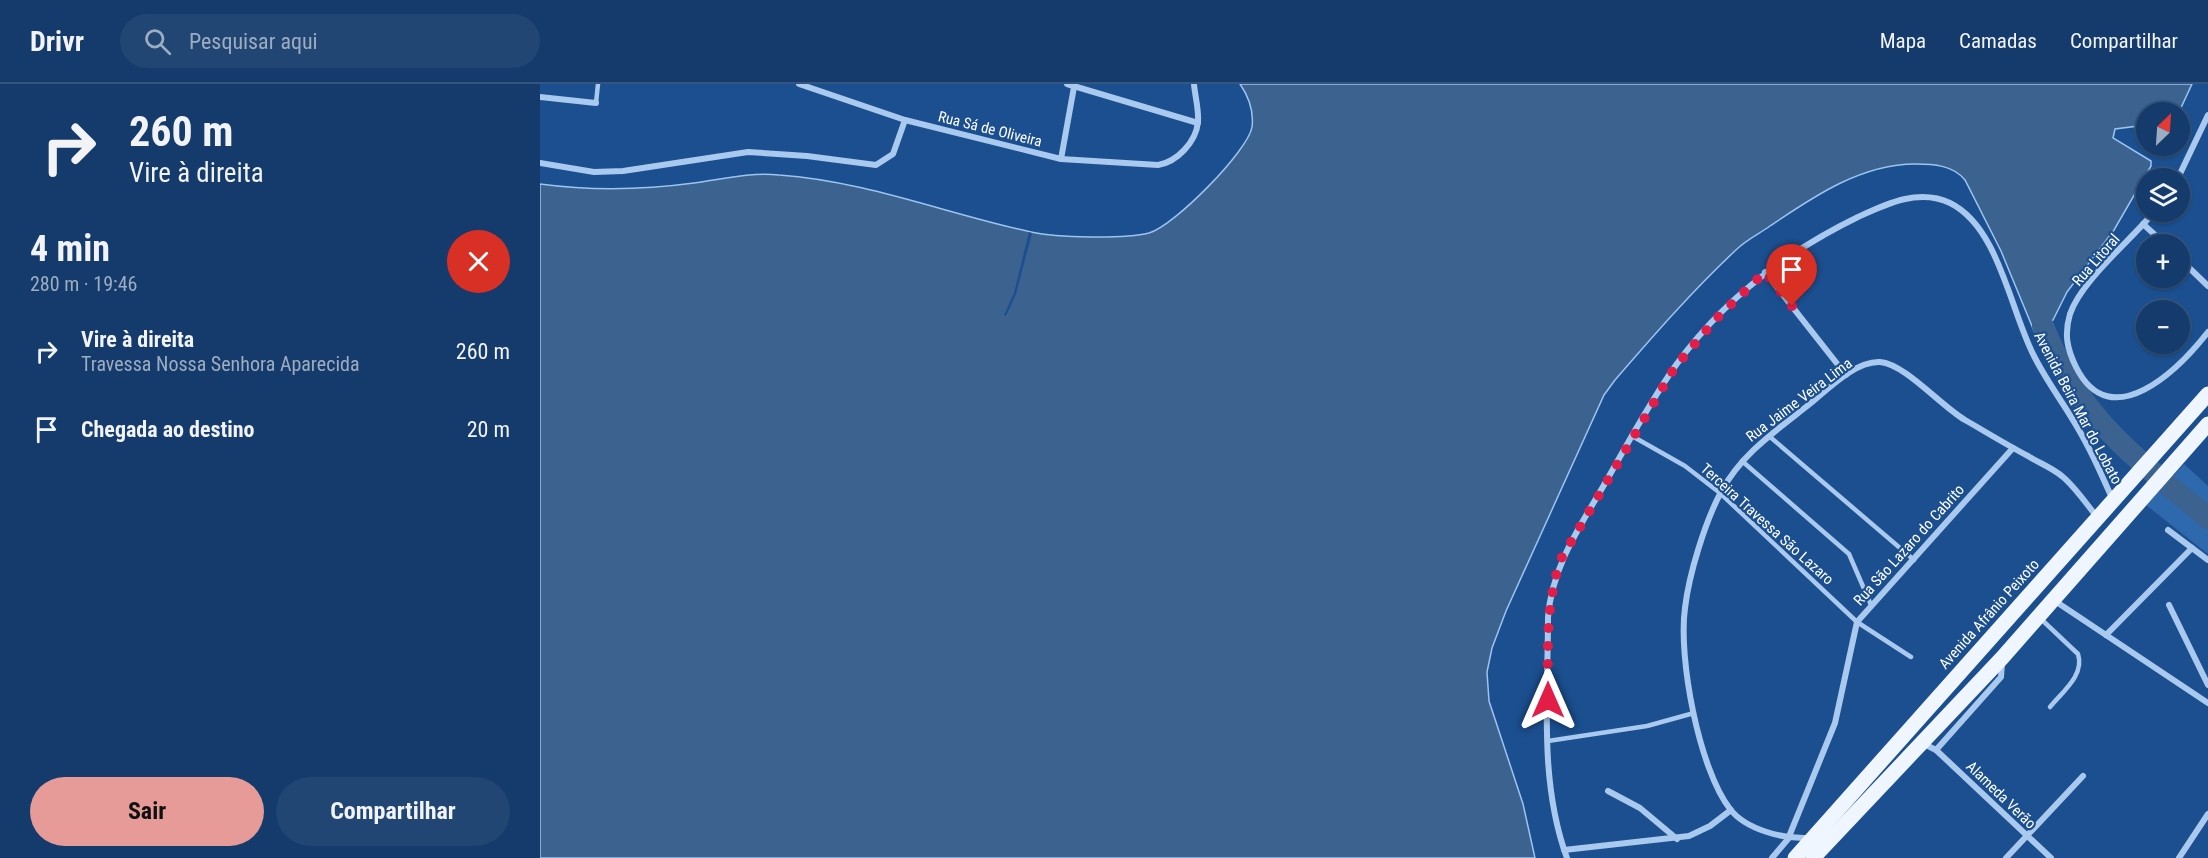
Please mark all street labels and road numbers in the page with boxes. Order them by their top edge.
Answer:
street label: Rua Sá de Oliveira [936,107,1044,151]
street label: Rua Litoral [2068,230,2124,290]
street label: Avenida Beira Mar do Lobato [2030,329,2126,487]
street label: Rua Jaime Veira Lima [1742,354,1856,446]
street label: Terceira Travessa São Lazaro [1697,459,1837,589]
street label: Rua São Lazaro do Cabrito [1850,481,1968,609]
street label: Avenida Afrânio Peixoto [1935,555,2043,673]
street label: Alameda Verão [1962,757,2040,833]

